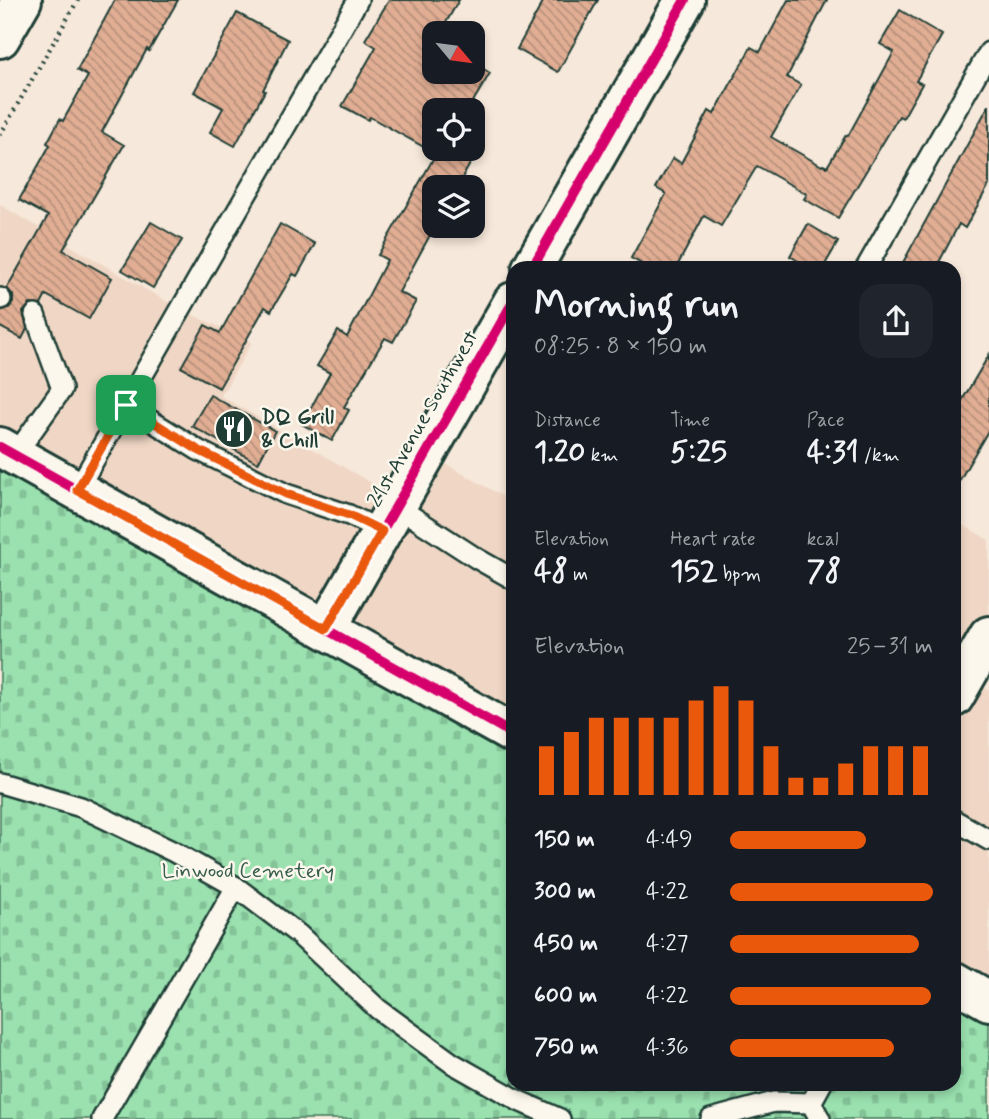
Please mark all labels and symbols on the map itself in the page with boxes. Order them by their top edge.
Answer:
north arrow [422,21,485,84]
street label: 21st Avenue Southwest [361,325,485,513]
pin [96,375,156,435]
place label: DQ Grill & Chill [261,403,334,455]
restaurant icon: DQ Grill & Chill [213,408,255,450]
park label: Linwood Cemetery [162,857,334,885]

